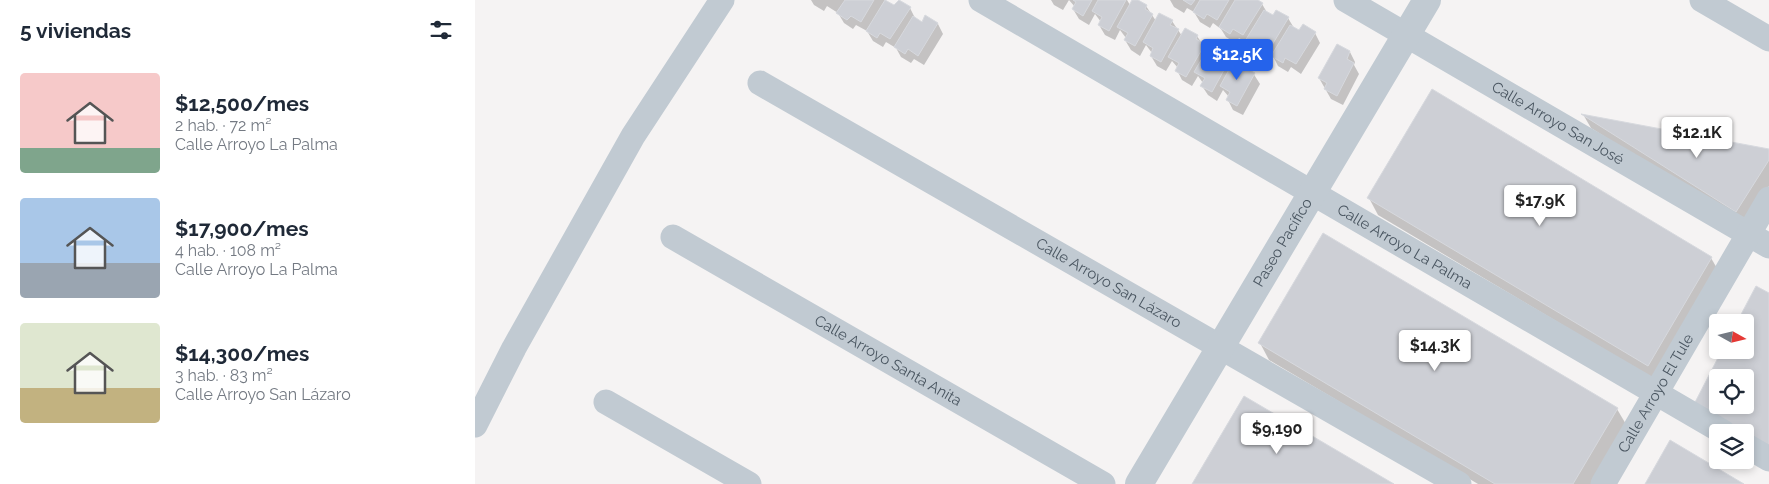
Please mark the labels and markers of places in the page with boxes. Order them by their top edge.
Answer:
pin: $12.5K [1196,38,1278,81]
pin: $12.1K [1656,116,1738,159]
pin: $17.9K [1499,184,1581,227]
pin: $14.3K [1394,330,1476,372]
pin: $9,190 [1236,412,1318,455]

